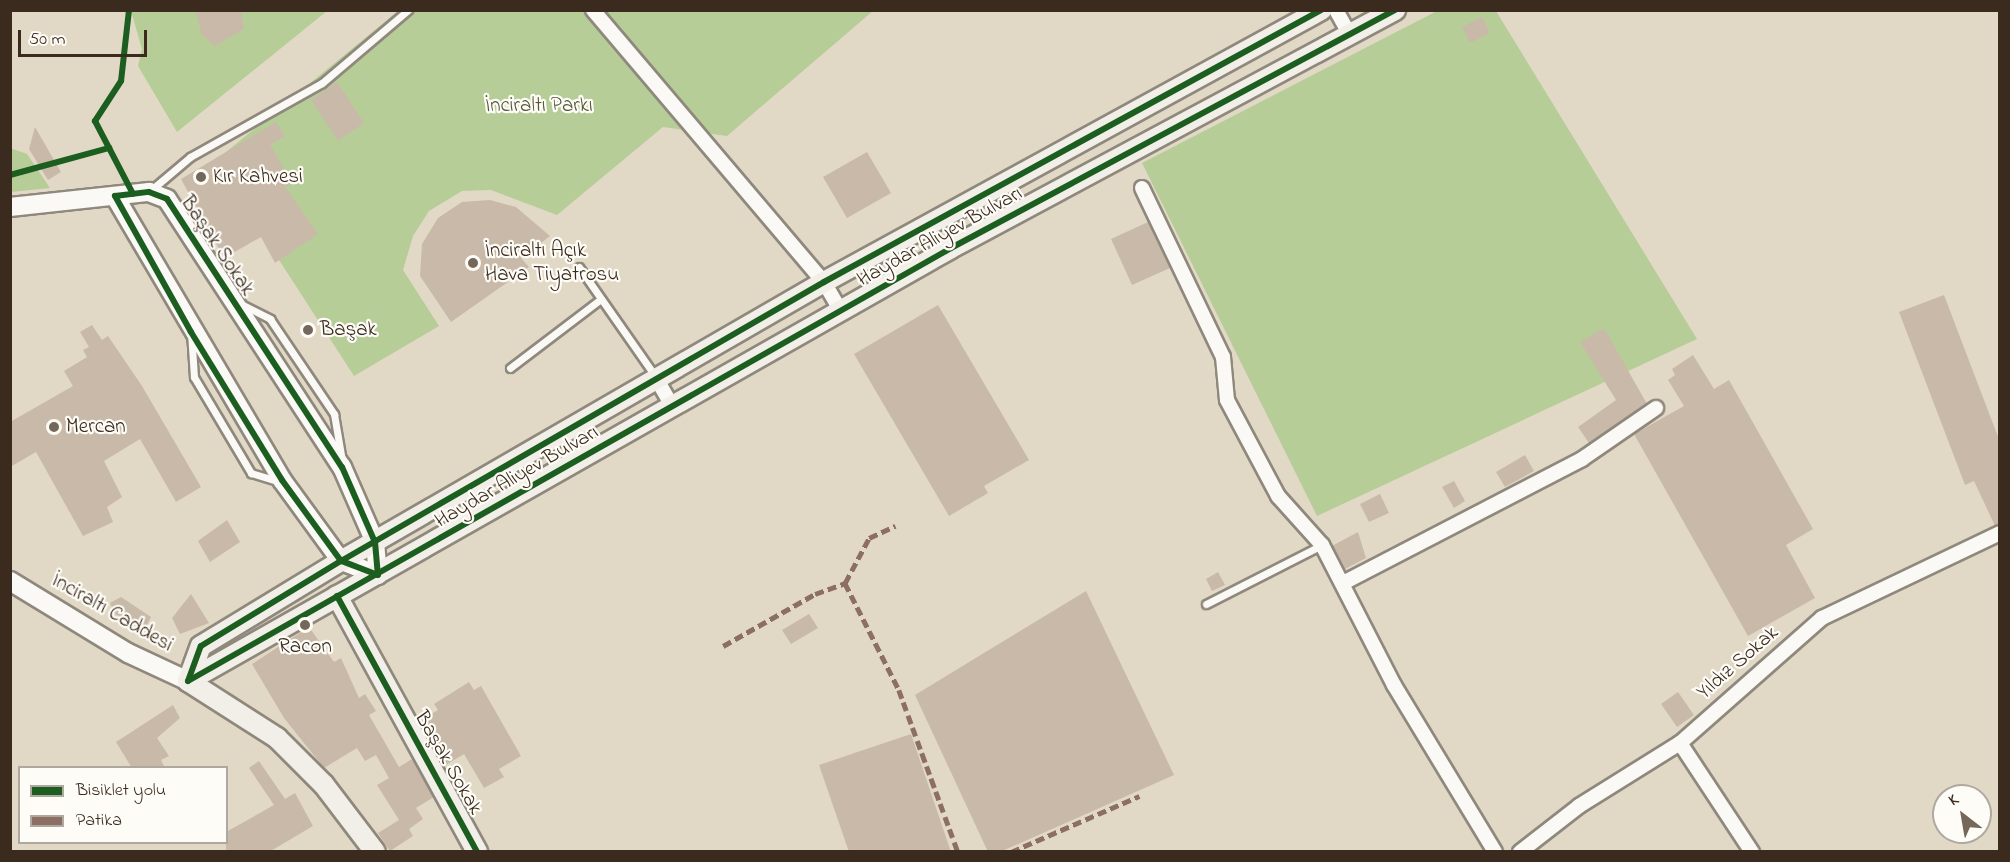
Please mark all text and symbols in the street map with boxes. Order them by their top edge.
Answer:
scale bar [21,18,150,56]
text: 50 m [29,27,66,53]
park label: İnciraltı Parkı [485,93,593,119]
place label: Kır Kahvesi [213,164,303,190]
marker: Kır Kahvesi [194,170,208,184]
street label: Haydar Aliyev Bulvarı [853,181,1027,293]
street label: Başak Sokak [174,191,260,301]
place label: İnciraltı Açık Hava Tiyatrosu [485,238,619,288]
marker: İnciraltı Açık Hava Tiyatrosu [466,256,480,270]
place label: Başak [320,317,377,343]
marker: Başak [301,323,315,337]
place label: Mercan [66,414,126,440]
marker: Mercan [47,420,61,434]
street label: Haydar Aliyev Bulvarı [431,420,603,534]
street label: İnciraltı Caddesi [47,568,177,658]
marker: Racon [298,618,312,632]
street label: Yıldız Sokak [1692,621,1784,705]
place label: Racon [278,634,332,660]
street label: Başak Sokak [408,707,488,819]
legend [18,766,228,844]
text: Bisiklet yolu [76,778,166,804]
north arrow [1932,784,1992,844]
text: K [1944,788,1963,813]
text: Patika [76,808,122,834]

